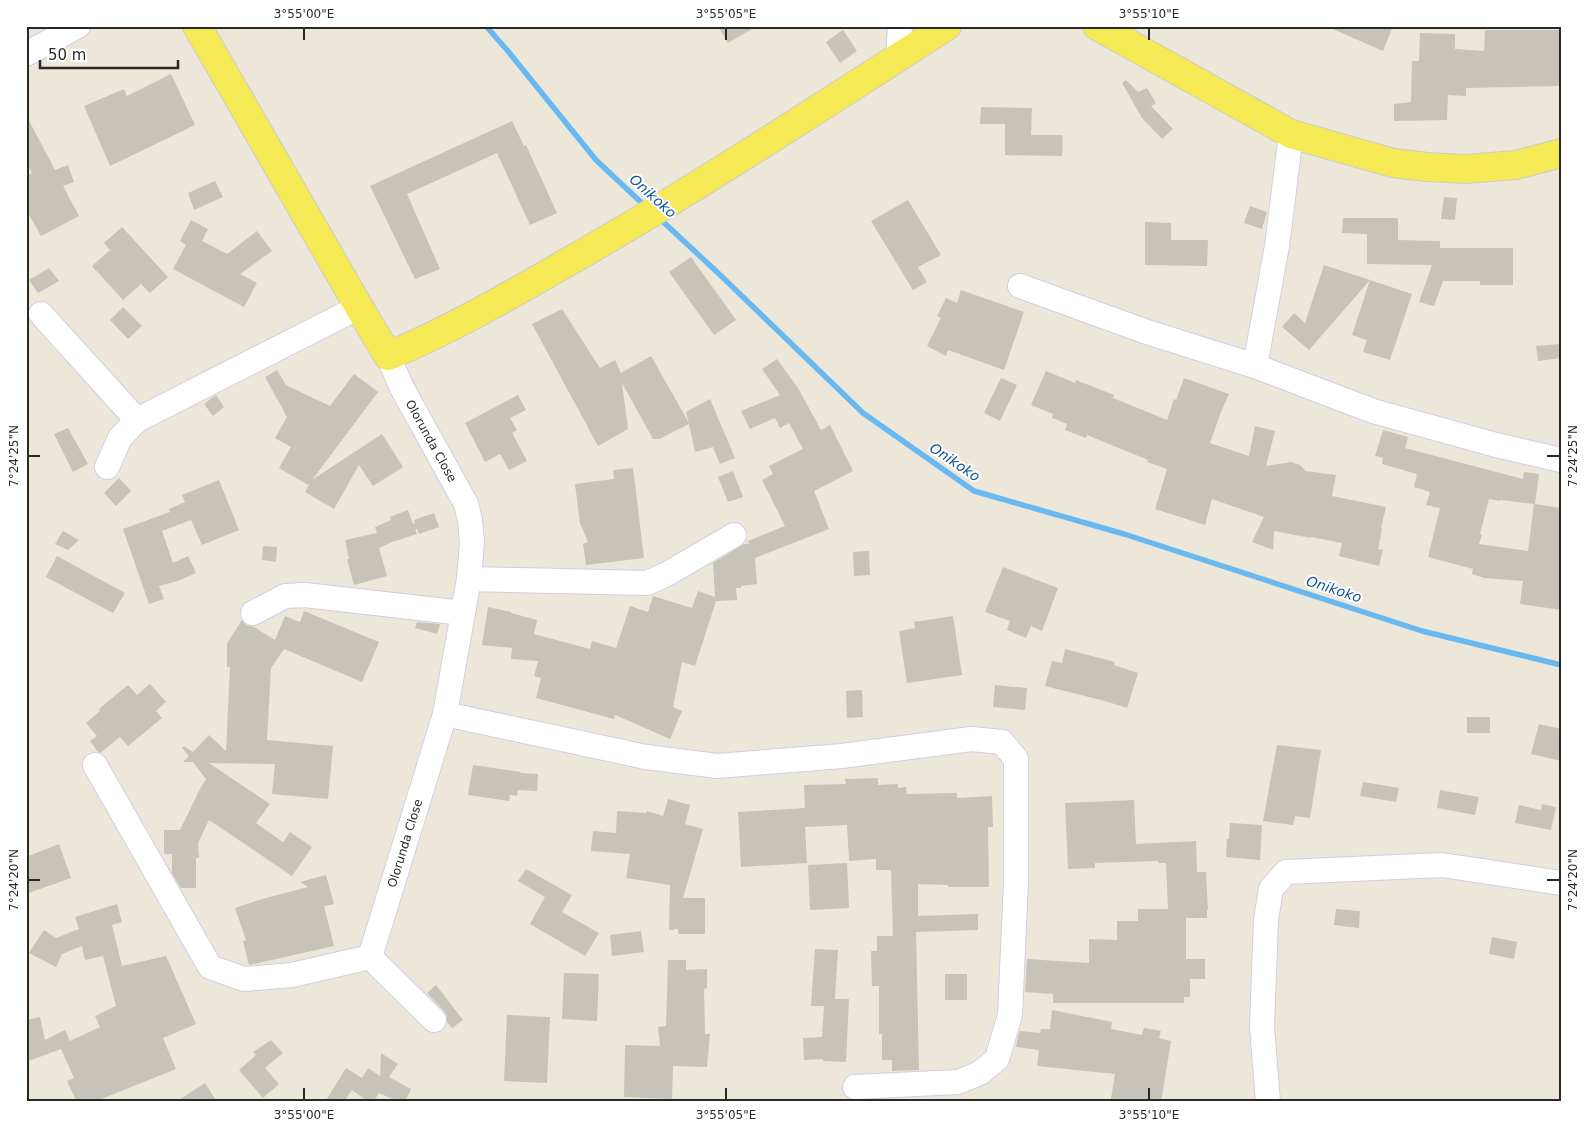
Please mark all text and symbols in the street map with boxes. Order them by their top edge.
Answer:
text: 3°55'00"E [274,7,334,21]
text: 3°55'05"E [696,7,756,21]
text: 3°55'10"E [1119,7,1179,21]
scale bar [40,38,178,70]
text: 50 m [48,46,86,64]
water label: Onikoko [626,171,680,221]
street label: Olorunda Close [403,397,459,485]
text: 7°24'25"N [7,425,21,487]
text: 7°24'25"N [1566,425,1580,487]
water label: Onikoko [927,439,983,485]
water label: Onikoko [1304,573,1364,605]
street label: Olorunda Close [385,797,425,889]
text: 7°24'20"N [7,849,21,911]
text: 7°24'20"N [1566,849,1580,911]
text: 3°55'00"E [274,1108,334,1122]
text: 3°55'05"E [696,1108,756,1122]
text: 3°55'10"E [1119,1108,1179,1122]

